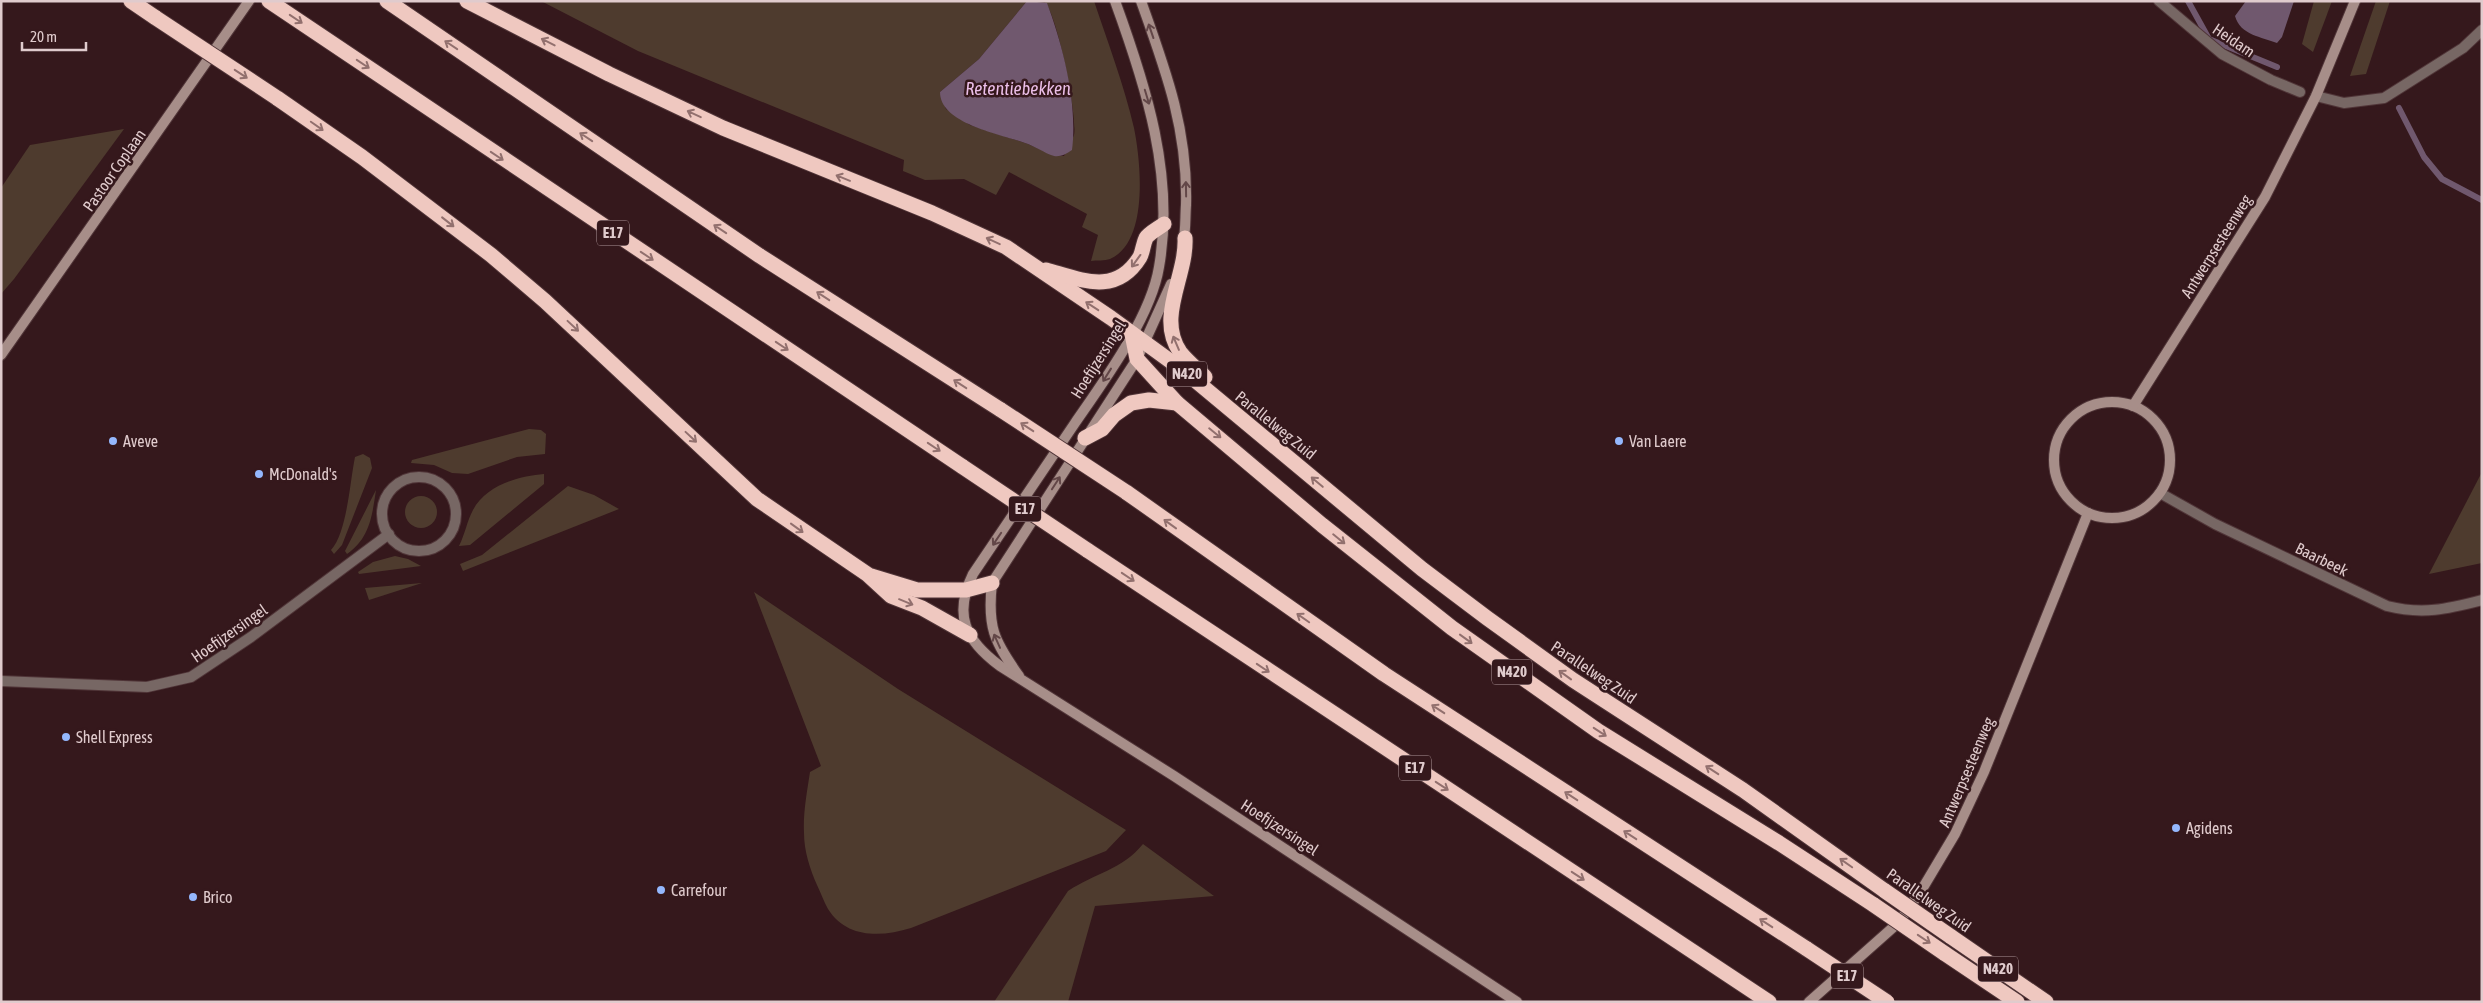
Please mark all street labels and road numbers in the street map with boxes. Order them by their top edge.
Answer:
street label: Heidam [2210,19,2258,61]
street label: Pastoor Coplaan [79,125,150,215]
street label: Antwerpsesteenweg [2177,191,2256,301]
road number: E17 [597,220,629,246]
street label: Hoefijzersingel [1067,316,1130,402]
road number: N420 [1167,362,1207,386]
street label: Parallelweg Zuid [1231,387,1320,464]
road number: E17 [1009,496,1041,522]
street label: Baarbeek [2293,539,2351,579]
street label: Hoefijzersingel [188,600,272,667]
street label: Parallelweg Zuid [1548,637,1640,708]
road number: N420 [1492,660,1532,684]
street label: Antwerpsesteenweg [1935,714,1998,830]
road number: E17 [1399,756,1431,780]
street label: Hoefijzersingel [1237,795,1323,860]
street label: Parallelweg Zuid [1883,864,1974,936]
road number: N420 [1978,956,2018,982]
road number: E17 [1831,964,1863,988]

